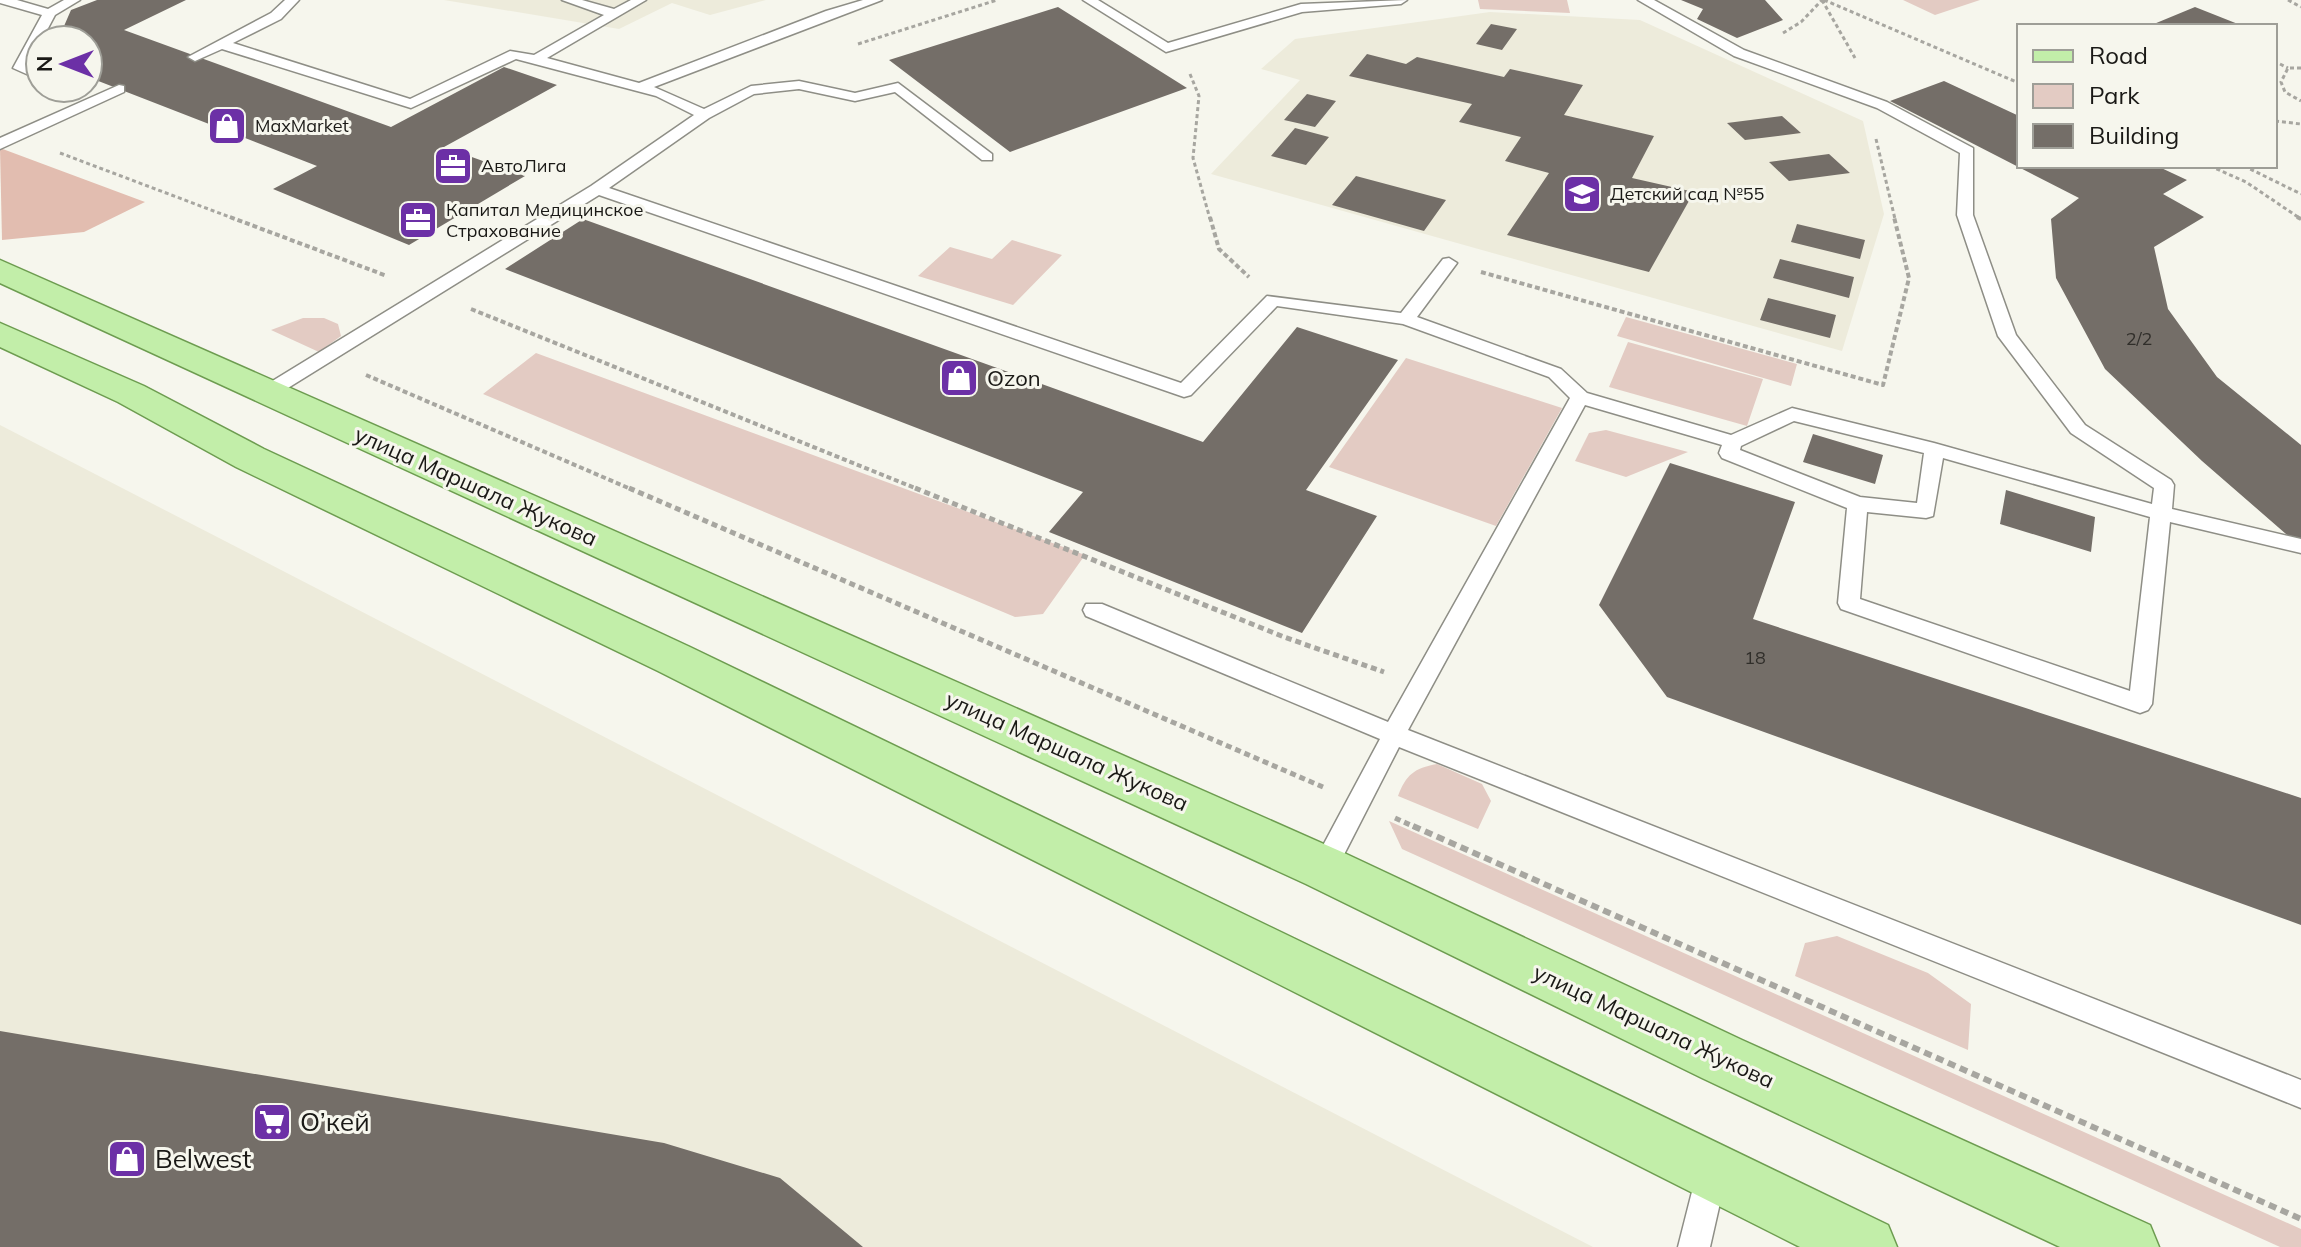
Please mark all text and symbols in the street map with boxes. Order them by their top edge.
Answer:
north arrow [24,24,104,104]
legend [2017,24,2277,168]
text: Road [2089,40,2148,70]
text: N [30,56,58,72]
text: Park [2089,80,2140,110]
shop icon: MaxMarket [206,105,248,147]
place label: MaxMarket [255,114,349,137]
text: Building [2089,120,2179,150]
office icon: АвтоЛига [432,145,474,187]
place label: АвтоЛига [481,154,567,177]
school or university icon: Детский сад №55 [1561,173,1603,215]
place label: Детский сад №55 [1610,182,1765,205]
place label: Капитал Медицинское Страхование [446,198,643,242]
office icon: Капитал Медицинское Страхование [397,199,439,241]
house number: 2/2 [2126,327,2152,350]
shop icon: Ozon [938,357,980,399]
place label: Ozon [987,364,1041,392]
street label: улица Маршала Жукова [350,420,602,552]
house number: 18 [1744,646,1766,669]
street label: улица Маршала Жукова [941,685,1193,817]
street label: улица Маршала Жукова [1529,958,1779,1094]
supermarket icon: О’кей [251,1101,293,1143]
place label: О’кей [300,1105,370,1138]
shop icon: Belwest [106,1138,148,1180]
place label: Belwest [155,1142,251,1175]

